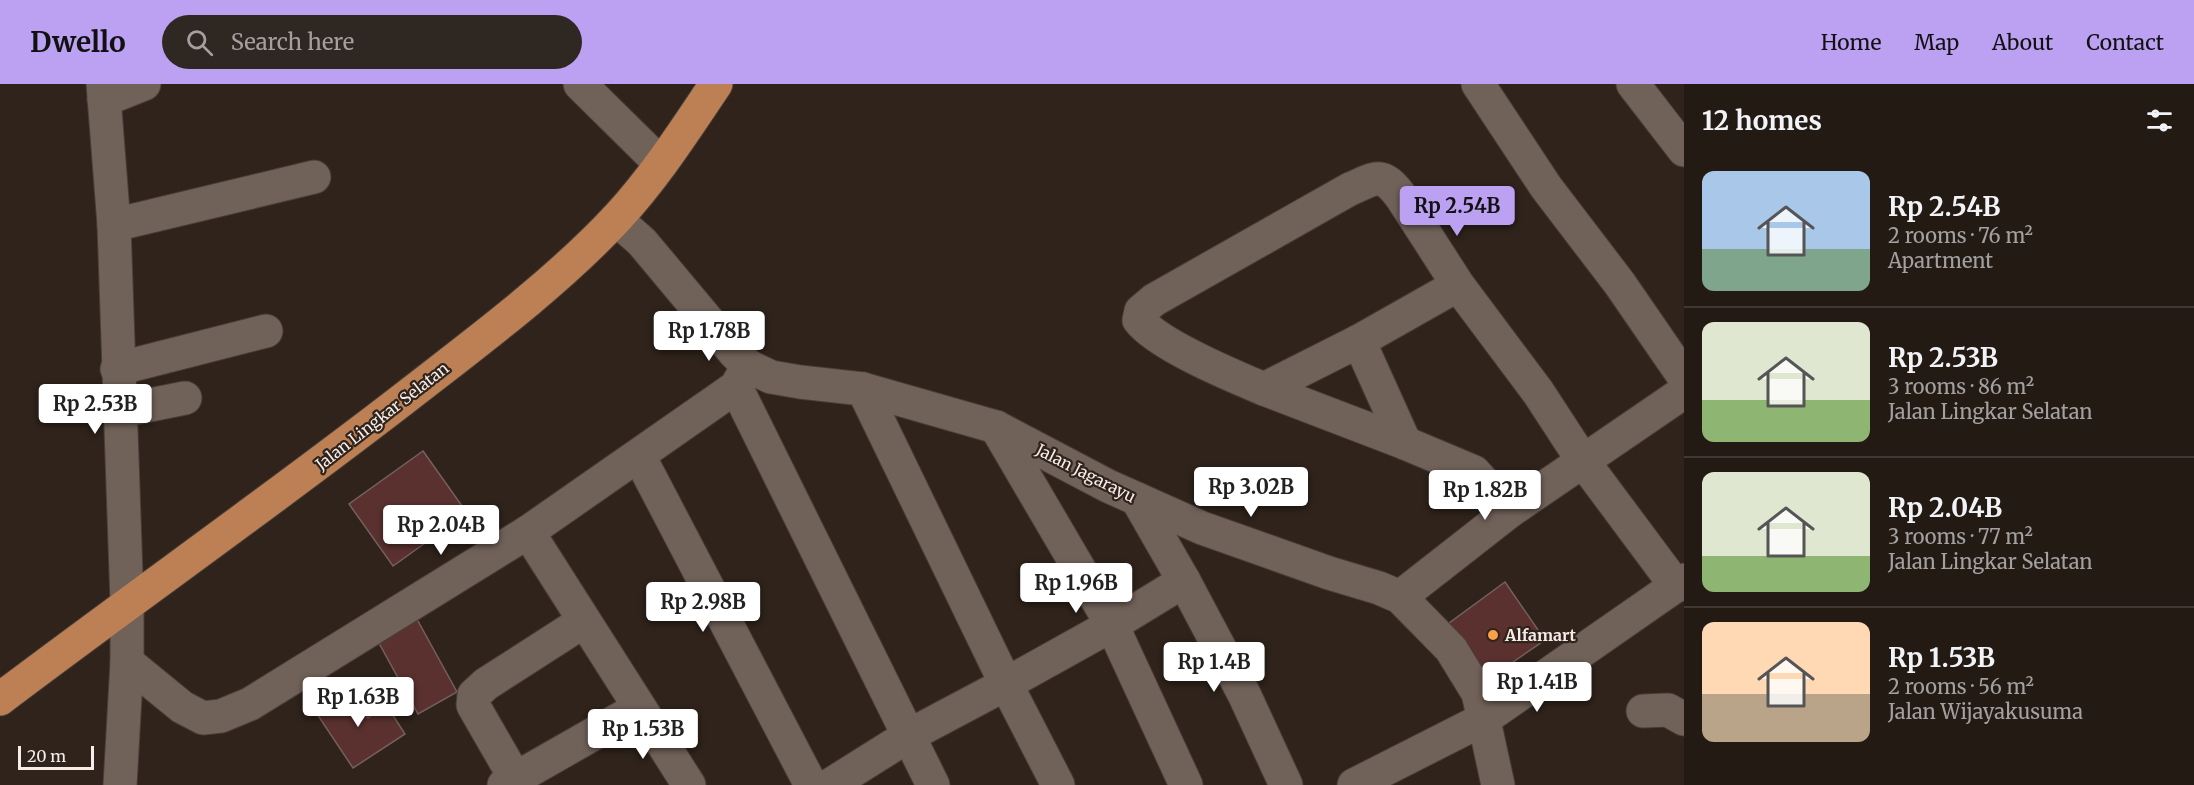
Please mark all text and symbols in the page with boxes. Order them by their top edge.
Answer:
search box [162,15,582,69]
text: Dwello [30,24,126,60]
icon: search [183,26,216,59]
text: Search here [231,28,354,56]
text: Home [1821,29,1881,56]
text: Map [1914,29,1959,56]
text: About [1992,29,2053,56]
text: Contact [2086,29,2164,56]
text: 12 homes [1702,104,1822,137]
icon: filters [2143,104,2176,137]
pin: Rp 2.54B [1395,186,1519,237]
text: Rp 2.54B [1888,190,2000,223]
text: Rp 2.54B [1414,193,1500,218]
icon: home [1750,195,1822,267]
text: 2 rooms · 76 m² [1888,223,2033,248]
text: Apartment [1888,248,1993,273]
pin: Rp 1.78B [647,311,771,362]
text: Rp 1.78B [668,318,750,343]
text: Rp 2.53B [1888,341,1998,374]
icon: home [1750,346,1822,418]
street label: Jalan Lingkar Selatan [311,357,453,475]
text: 3 rooms · 86 m² [1888,374,2034,399]
pin: Rp 2.53B [33,384,157,435]
text: Rp 2.53B [53,391,137,416]
text: Jalan Lingkar Selatan [1888,399,2093,424]
street label: Jalan Jagarayu [1032,439,1139,507]
pin: Rp 3.02B [1189,467,1313,518]
pin: Rp 1.82B [1423,470,1547,521]
text: Rp 3.02B [1208,474,1294,499]
text: Rp 1.82B [1443,477,1527,502]
text: Rp 2.04B [1888,491,2002,524]
icon: home [1750,496,1822,568]
pin: Rp 2.04B [379,505,503,556]
text: Rp 2.04B [397,512,485,537]
text: 3 rooms · 77 m² [1888,524,2033,549]
text: Jalan Lingkar Selatan [1888,549,2093,574]
pin: Rp 1.96B [1014,563,1138,614]
text: Rp 1.96B [1034,570,1118,595]
pin: Rp 2.98B [641,582,765,633]
text: Rp 2.98B [660,589,746,614]
place label: Alfamart [1504,625,1576,645]
marker: Alfamart [1486,628,1500,642]
text: Rp 1.53B [1888,641,1995,674]
pin: Rp 1.4B [1159,642,1269,693]
icon: home [1750,646,1822,718]
text: Rp 1.4B [1178,649,1250,674]
pin: Rp 1.41B [1475,662,1599,713]
text: Rp 1.41B [1497,669,1577,694]
text: 2 rooms · 56 m² [1888,674,2034,699]
pin: Rp 1.63B [296,677,420,728]
text: Rp 1.63B [317,684,399,709]
text: Jalan Wijayakusuma [1888,699,2083,724]
pin: Rp 1.53B [581,709,705,760]
text: Rp 1.53B [602,716,684,741]
scale bar [18,743,94,770]
text: 20 m [27,746,66,766]

